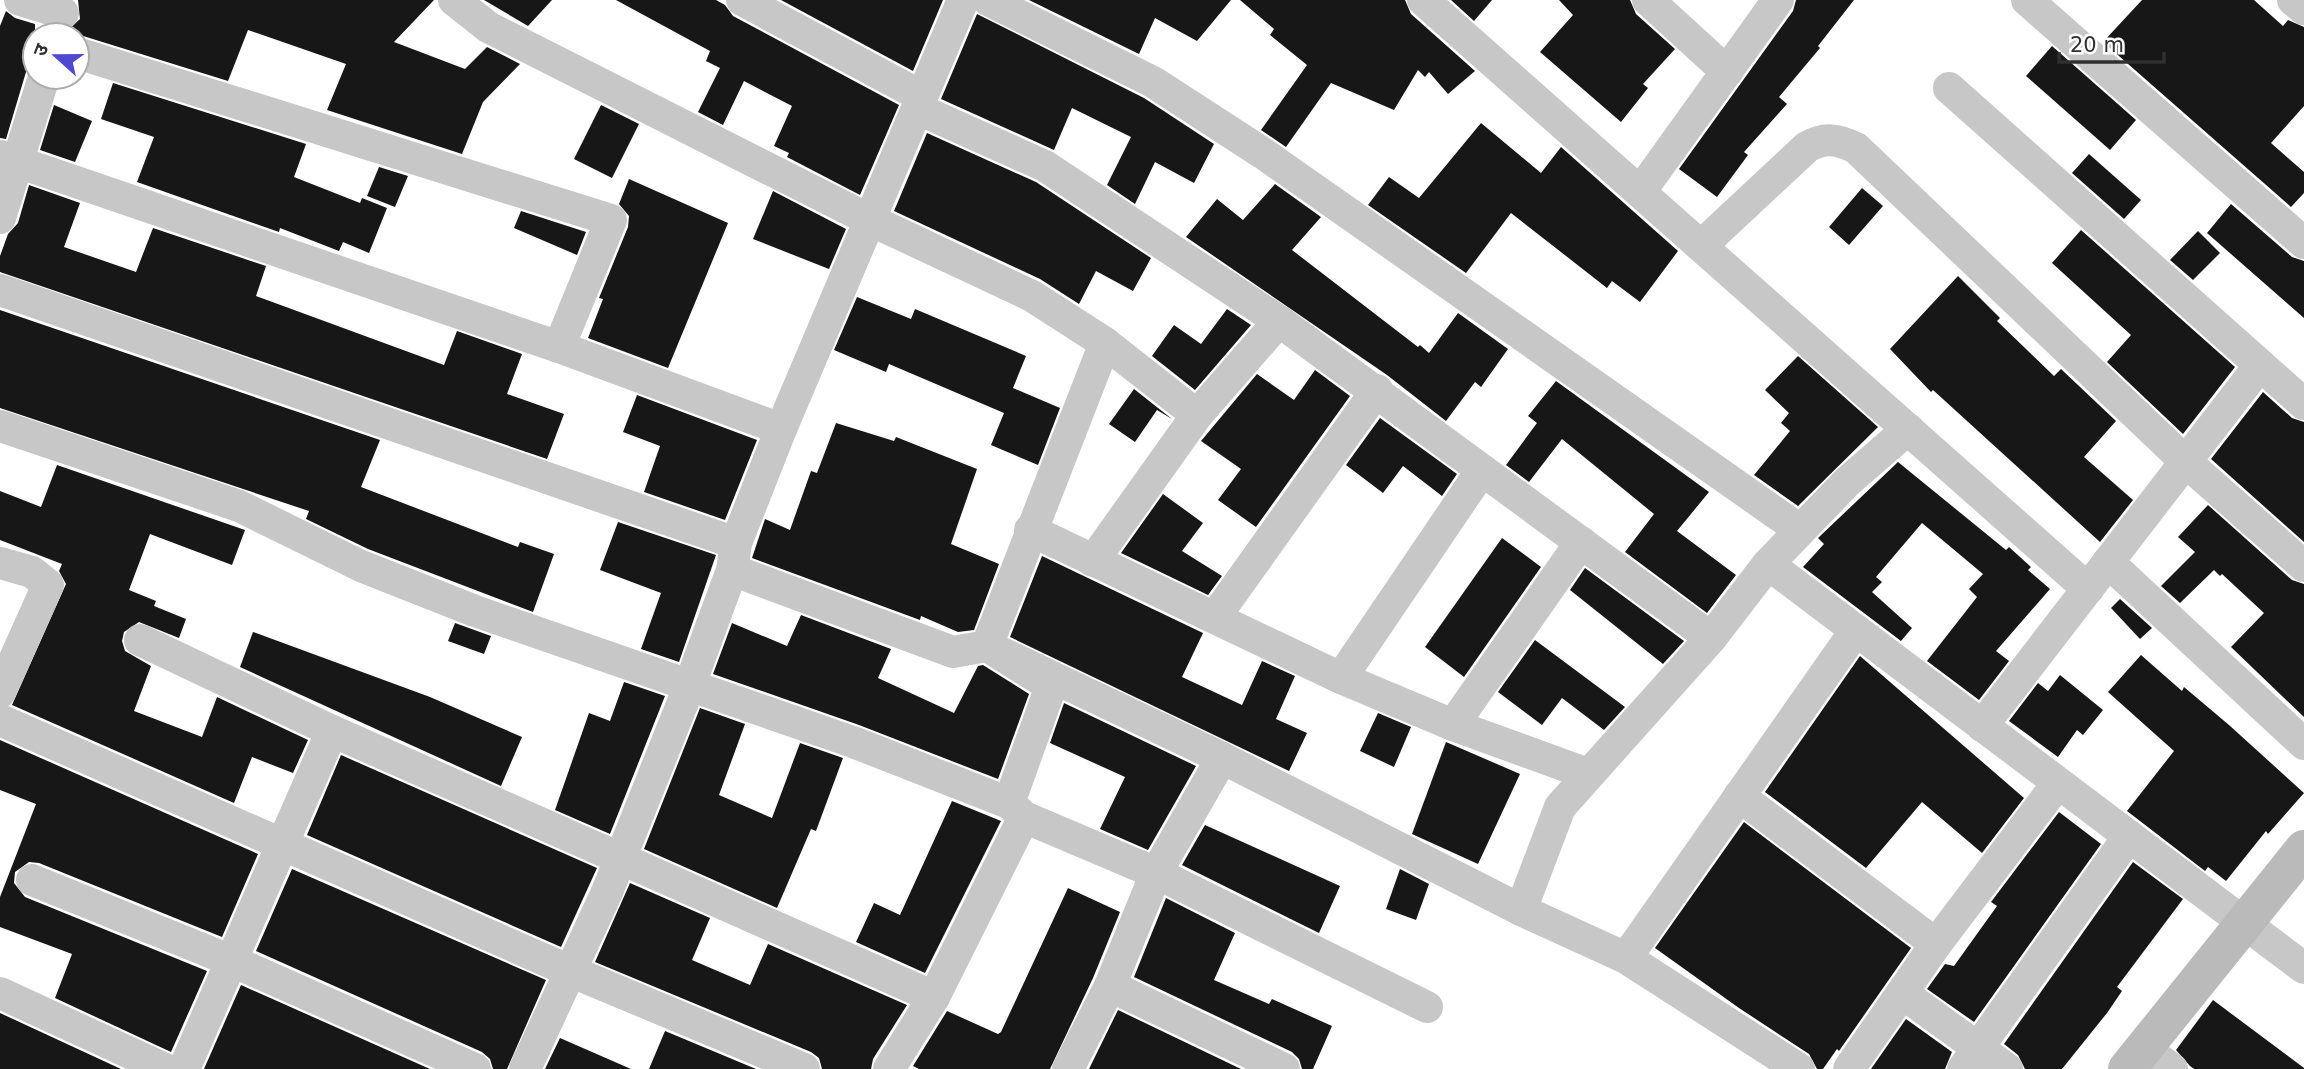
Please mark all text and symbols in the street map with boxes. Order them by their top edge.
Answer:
north arrow [21,21,91,91]
scale bar [2059,21,2164,65]
text: 20 m [2070,33,2124,57]
text: उ [28,40,53,59]

